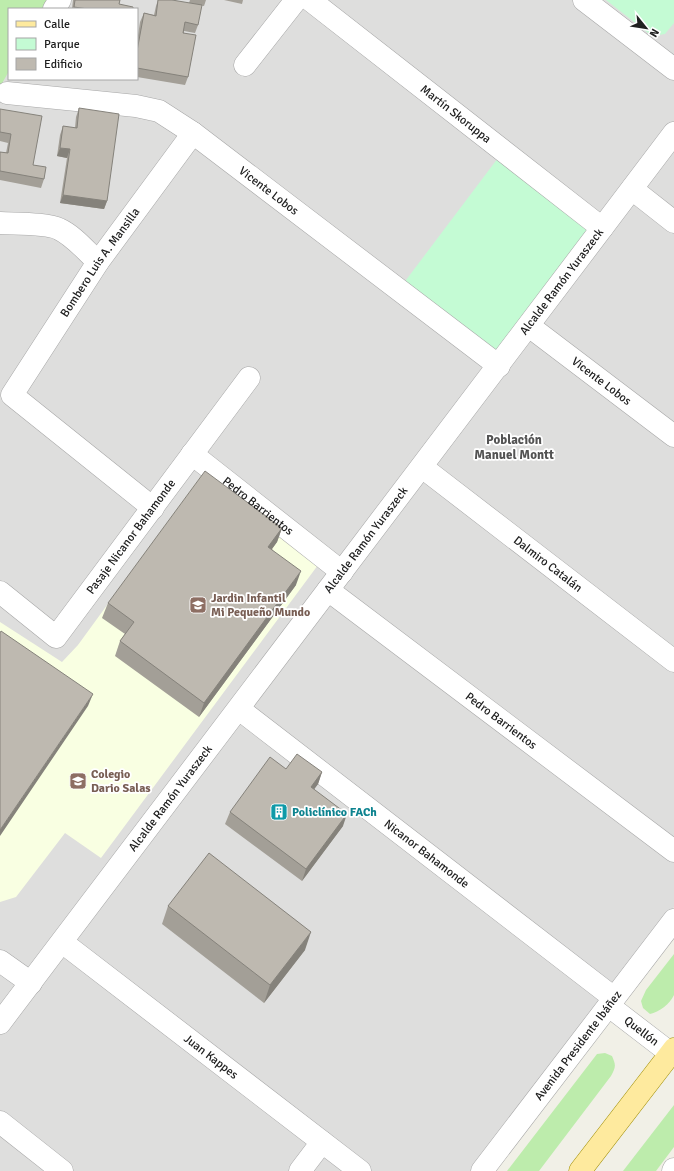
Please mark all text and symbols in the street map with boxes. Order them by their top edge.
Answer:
legend [8,8,138,80]
north arrow [626,8,666,48]
text: Calle [44,17,70,32]
text: N [647,26,662,39]
text: Parque [44,37,80,52]
text: Edificio [44,57,82,72]
street label: Martín Skoruppa [417,82,494,146]
street label: Vicente Lobos [236,163,302,218]
street label: Bombero Luis A. Mansilla [57,205,143,320]
street label: Alcalde Ramón Yuraszeck [516,225,607,338]
street label: Vicente Lobos [569,354,634,408]
district label: Población Manuel Montt [474,432,554,463]
street label: Pedro Barrientos [220,474,296,538]
street label: Pasaje Nicanor Bahamonde [83,476,179,597]
street label: Alcalde Ramón Yuraszeck [321,484,411,596]
street label: Dalmiro Catalán [511,533,585,595]
place label: Jardin Infantil Mi Pequeño Mundo [211,591,310,620]
school or university icon: Jardin Infantil Mi Pequeño Mundo [188,595,208,615]
street label: Pedro Barrientos [462,689,540,753]
street label: Alcalde Ramón Yuraszeck [125,742,215,854]
place label: Colegio Dario Salas [91,767,151,796]
school or university icon: Colegio Dario Salas [68,771,88,791]
building icon: Policlínico FACh [269,802,289,822]
place label: Policlínico FACh [292,805,377,820]
street label: Nicanor Bahamonde [381,816,472,891]
street label: Avenida Presidente Ibáñez [531,988,625,1103]
street label: Quellón [621,1013,662,1049]
street label: Juan Kappes [181,1031,241,1082]

